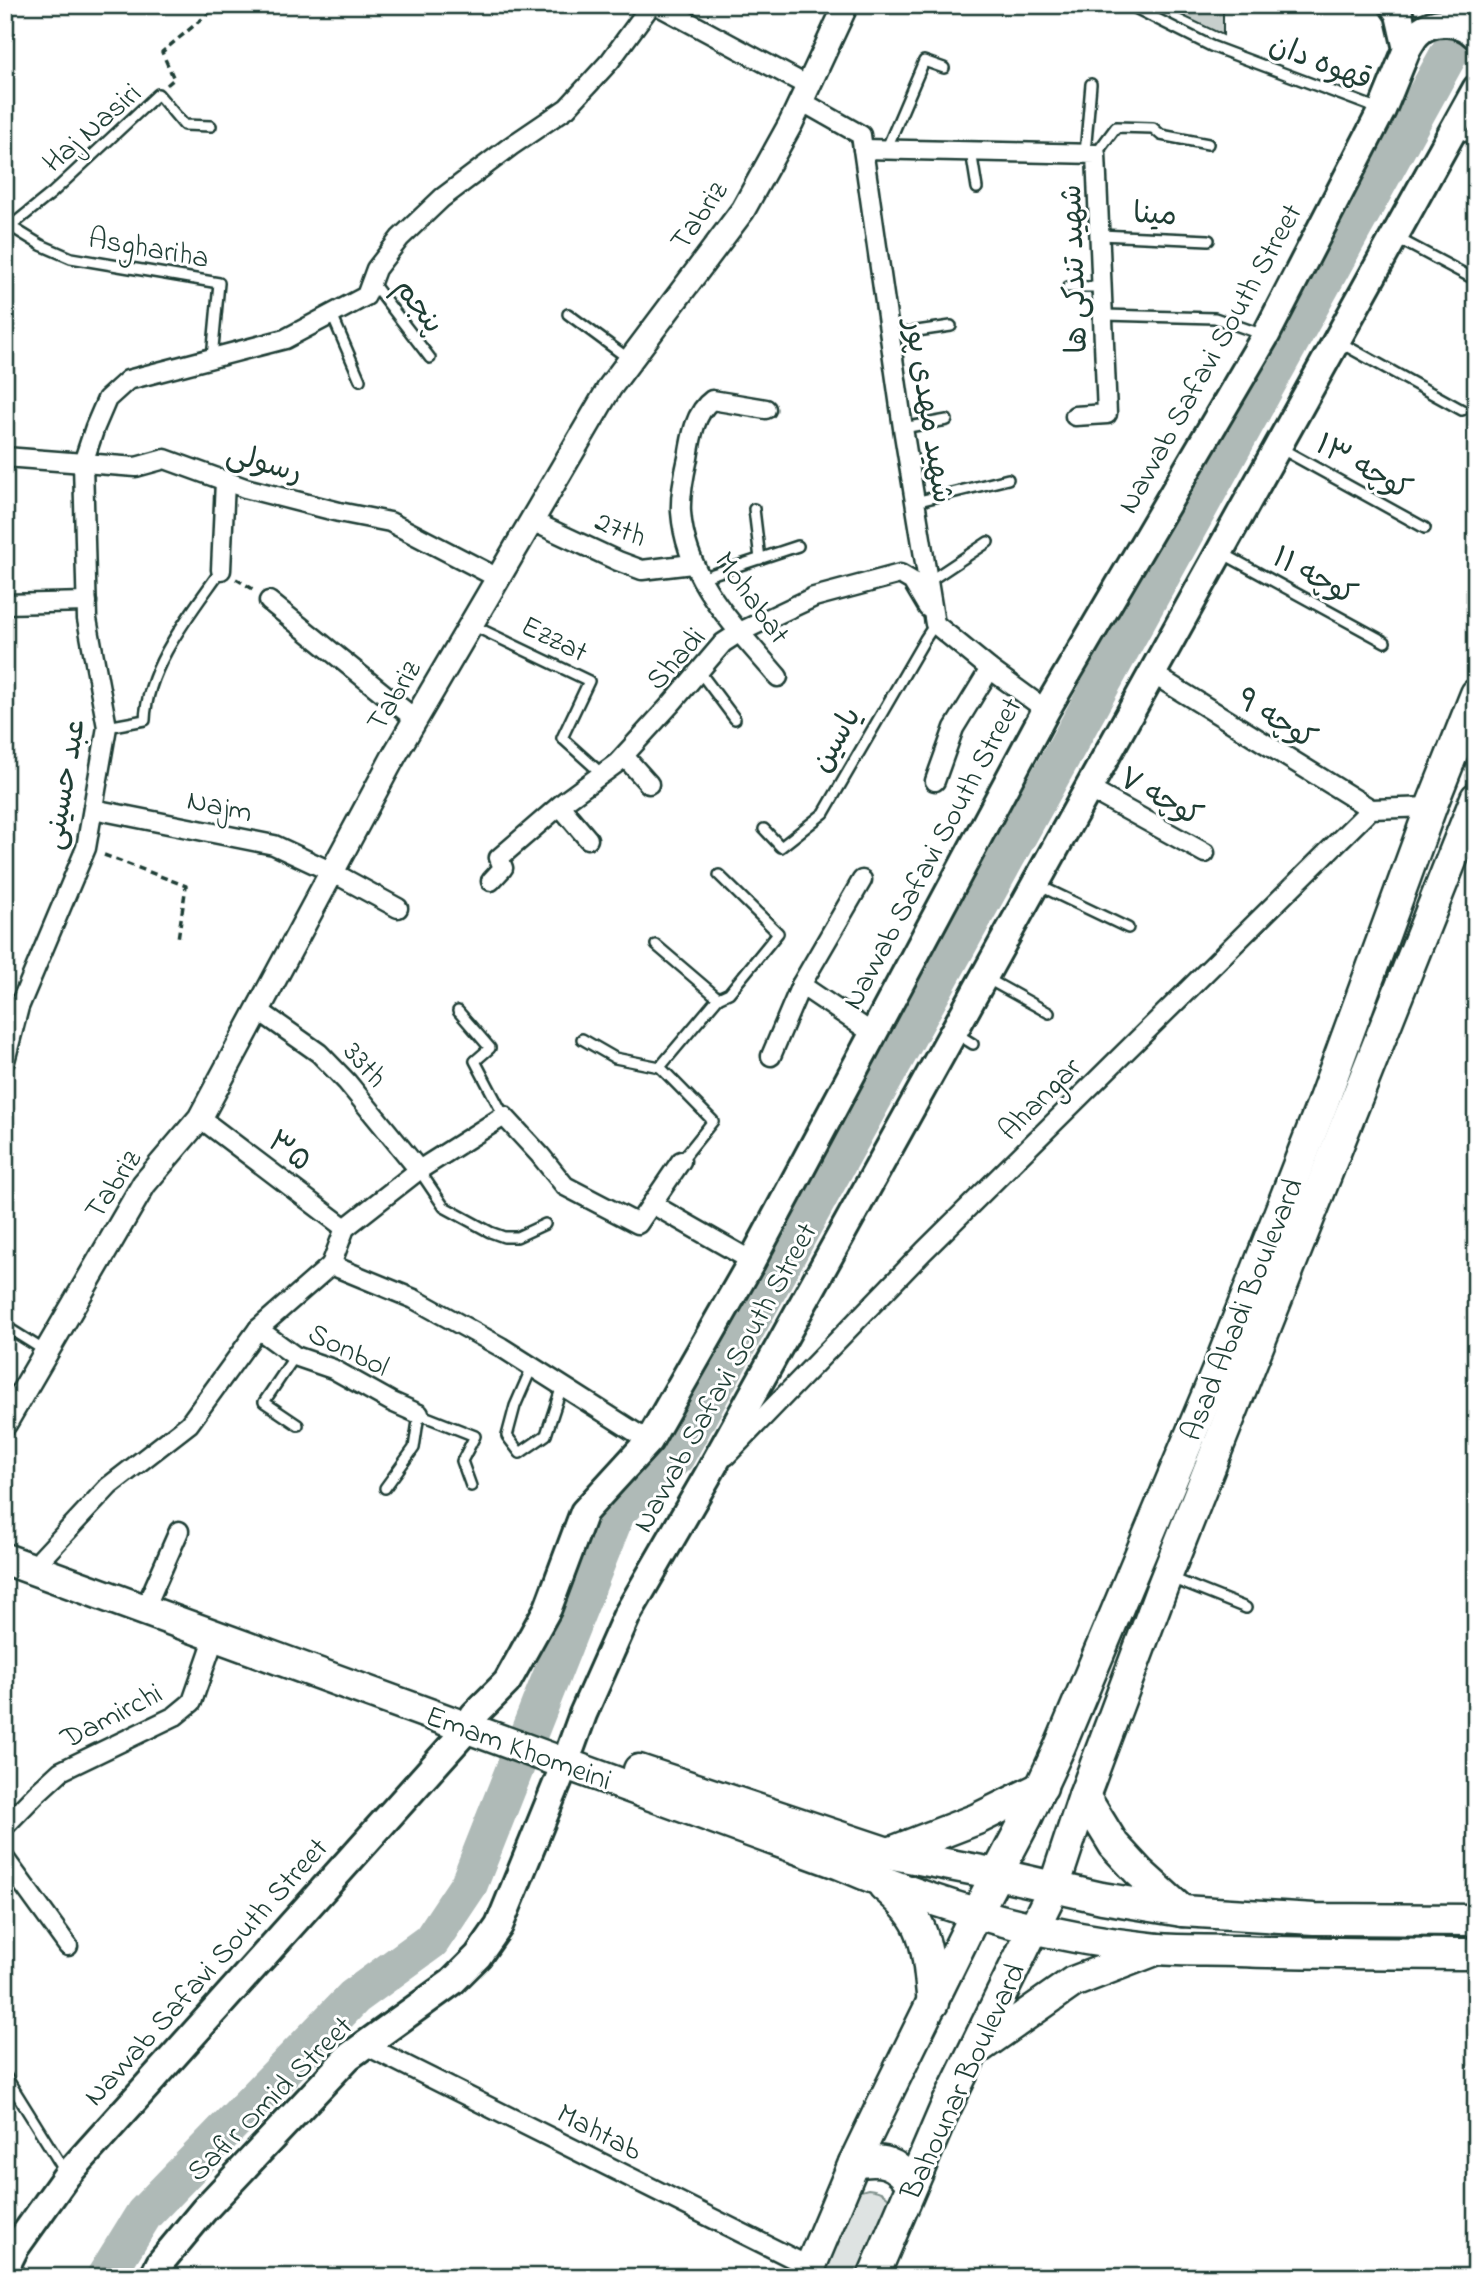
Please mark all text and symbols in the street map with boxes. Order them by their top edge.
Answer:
street label: قهوه دان [1262,24,1378,103]
street label: Haj Nasiri [34,74,152,185]
street label: Tabriz [660,172,741,261]
street label: شهید تندکی ها [1051,183,1101,354]
street label: مینا [1132,193,1178,239]
street label: Navvab Safavi South Street [1108,196,1315,523]
street label: Asghariha [85,218,212,282]
street label: پنجم [382,269,453,344]
street label: شهید مهدی پور [890,313,963,507]
street label: کوچه ۱۳ [1306,424,1419,513]
street label: رسولی [221,433,307,497]
street label: 27th [588,501,652,561]
street label: کوچه ۱۱ [1263,537,1364,618]
street label: Mohabat [702,543,799,654]
street label: Ezzat [513,606,595,676]
street label: Shadi [637,619,718,701]
street label: Tabriz [357,652,434,741]
street label: کوچه ۹ [1227,679,1324,762]
street label: Navvab Safavi South Street [832,690,1035,1019]
street label: یاسین [801,699,874,782]
street label: عبد حسینی [33,716,99,853]
street label: کوچه ۷ [1110,758,1209,840]
street label: Najm [183,780,256,836]
street label: 33th [331,1033,396,1099]
street label: Ahangar [989,1048,1093,1152]
street label: ۳۵ [257,1121,320,1184]
street label: Tabriz [75,1141,154,1230]
street label: Asad Abadi Boulevard [1171,1172,1317,1448]
street label: Navvab Safavi South Street [623,1215,830,1542]
street label: Sonbol [300,1313,396,1390]
street label: Damirchi [53,1673,171,1763]
street label: Emam Khomeini [419,1696,617,1804]
street label: Navvab Safavi South Street [74,1829,340,2117]
street label: Bahounar Boulevard [890,1957,1039,2209]
street label: Safir Omid Street [178,2007,364,2193]
street label: Mahtab [548,2093,649,2174]

